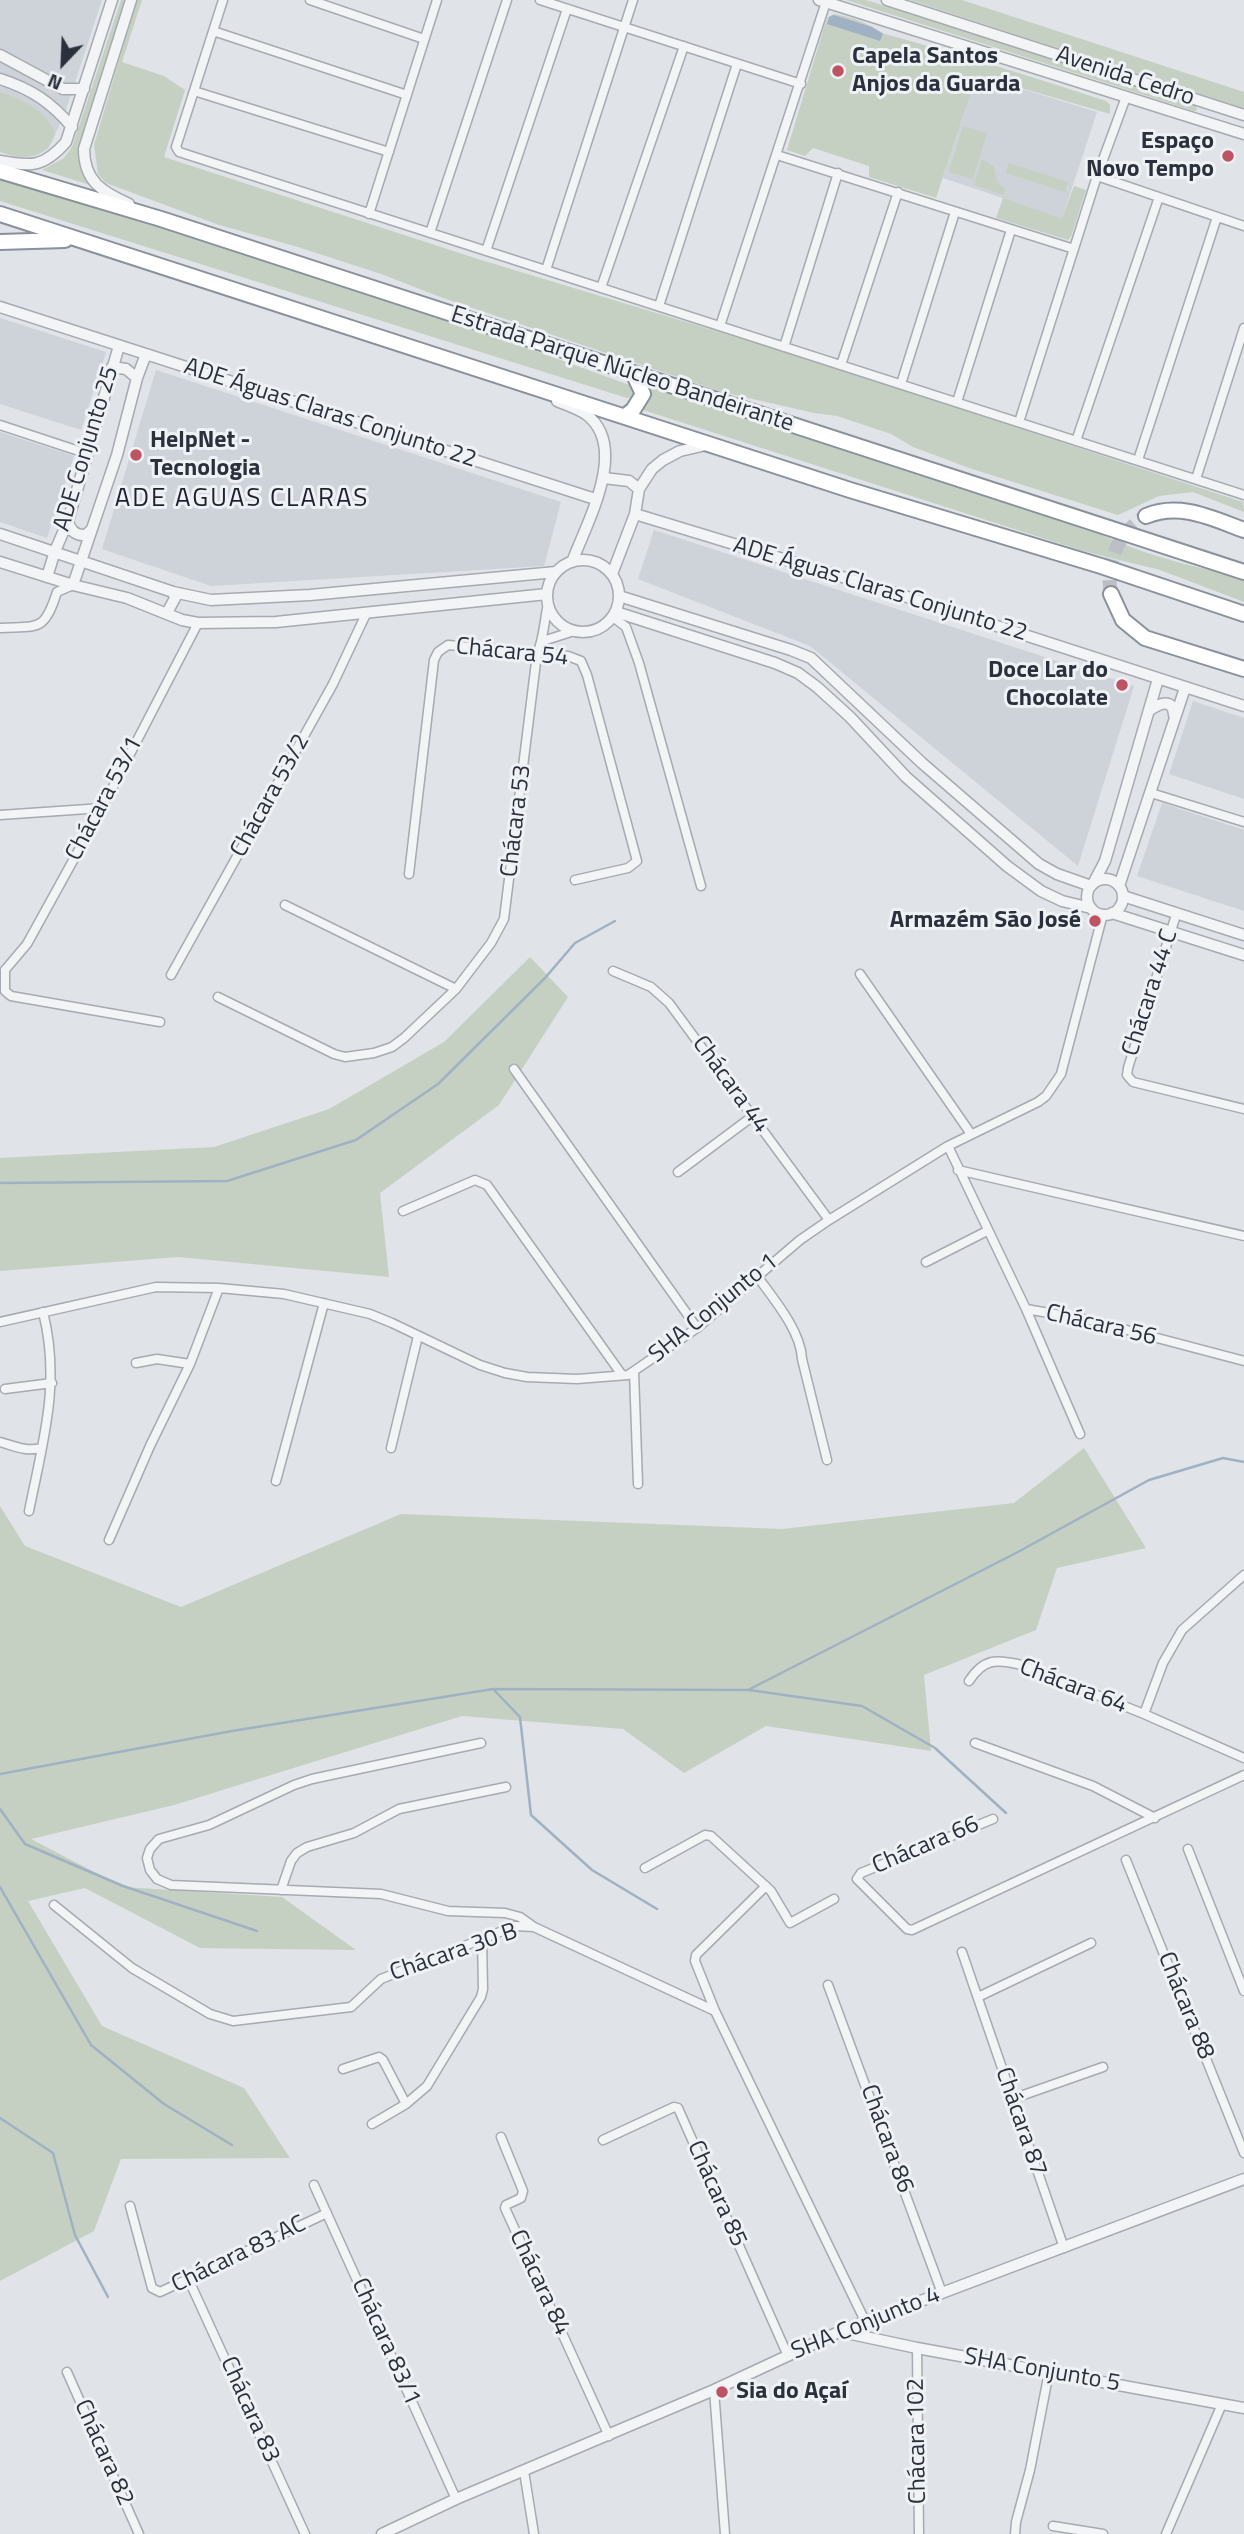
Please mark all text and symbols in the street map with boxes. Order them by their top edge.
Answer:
north arrow [28,28,98,98]
street label: Avenida Cedro [1052,41,1198,113]
place label: Capela Santos Anjos da Guarda [852,43,1021,99]
marker: Capela Santos Anjos da Guarda [830,63,846,79]
text: N [43,67,66,99]
place label: Espaço Novo Tempo [1086,128,1214,184]
marker: Espaço Novo Tempo [1220,148,1236,164]
street label: Estrada Parque Núcleo Bandeirante [447,301,797,439]
street label: ADE Águas Claras Conjunto 22 [180,353,480,475]
street label: ADE Conjunto 25 [48,363,126,535]
place label: HelpNet - Tecnologia [150,427,260,483]
marker: HelpNet - Tecnologia [128,447,144,463]
district label: ADE AGUAS CLARAS [117,484,367,516]
street label: ADE Águas Claras Conjunto 22 [730,532,1030,648]
street label: Chácara 54 [454,633,570,673]
place label: Doce Lar do Chocolate [988,657,1108,713]
marker: Doce Lar do Chocolate [1114,677,1130,693]
street label: Chácara 53/2 [225,729,317,863]
street label: Chácara 53/1 [60,732,150,866]
street label: Chácara 53 [496,763,538,879]
place label: Armazém São José [890,907,1081,935]
marker: Armazém São José [1087,913,1103,929]
street label: Chácara 44 C [1117,926,1185,1060]
street label: Chácara 44 [685,1031,775,1139]
street label: SHA Conjunto 1 [644,1248,784,1370]
street label: Chácara 56 [1043,1299,1159,1353]
street label: Chácara 64 [1015,1653,1131,1721]
street label: Chácara 66 [868,1811,984,1881]
street label: Chácara 30 B [386,1918,522,1988]
street label: Chácara 88 [1150,1948,1220,2064]
street label: Chácara 87 [988,2064,1052,2180]
street label: Chácara 86 [853,2081,919,2197]
street label: Chácara 85 [680,2137,752,2251]
street label: Chácara 83 AC [167,2210,311,2300]
street label: Chácara 84 [502,2226,576,2340]
street label: Chácara 83/1 [344,2274,426,2410]
street label: SHA Conjunto 4 [787,2281,945,2367]
street label: SHA Conjunto 5 [962,2343,1122,2399]
street label: Chácara 83 [213,2353,285,2467]
place label: Sia do Açaí [736,2378,848,2406]
street label: Chácara 102 [902,2378,934,2504]
marker: Sia do Açaí [714,2384,730,2400]
street label: Chácara 82 [67,2396,139,2510]

